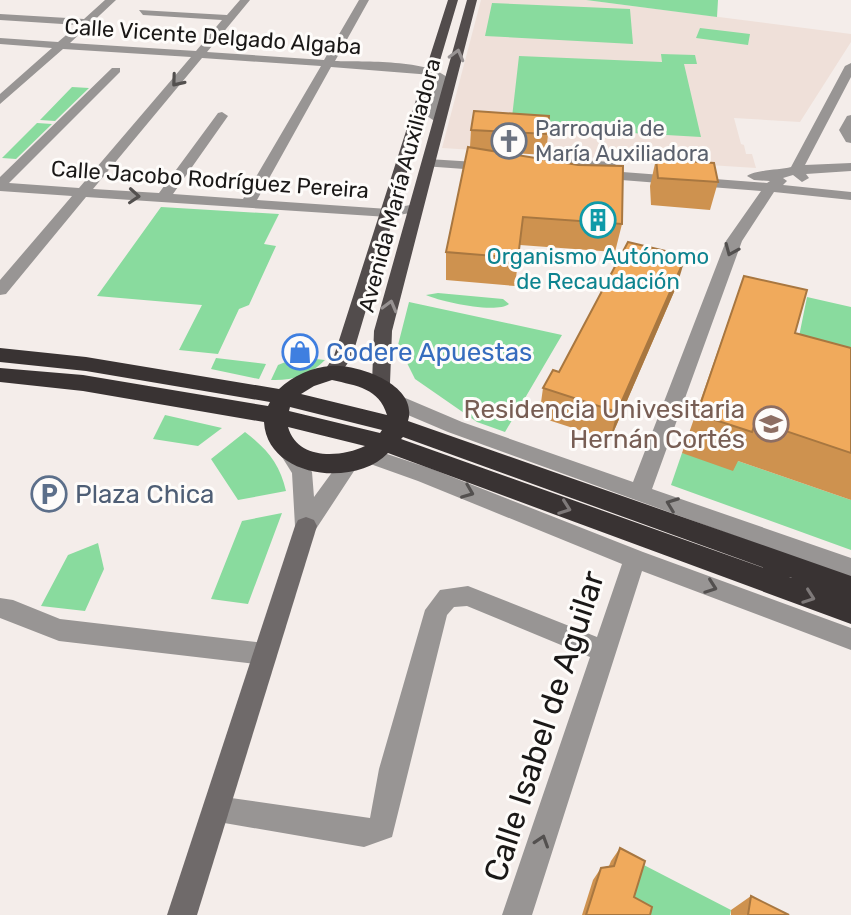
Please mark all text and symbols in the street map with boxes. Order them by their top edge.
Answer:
street label: Calle Vicente Delgado Algaba [64,13,362,60]
one-way arrow [447,49,464,63]
street label: Avenida María Auxiliadora [353,55,446,315]
one-way arrow [172,72,187,86]
place label: Parroquia de María Auxiliadora [535,115,709,167]
church icon: Parroquia de María Auxiliadora [490,122,528,160]
street label: Calle Jacobo Rodríguez Pereira [50,155,370,204]
one-way arrow [128,187,141,204]
building icon: Organismo Autónomo de Recaudación [579,201,617,239]
one-way arrow [724,242,740,257]
place label: Organismo Autónomo de Recaudación [487,243,709,295]
one-way arrow [380,300,397,314]
shop icon: Codere Apuestas [281,333,319,371]
place label: Codere Apuestas [326,337,532,368]
place label: Residencia Univesitaria Hernán Cortés [464,394,745,455]
school or university icon: Residencia Univesitaria Hernán Cortés [752,405,790,443]
parking icon: Plaza Chica [30,475,68,513]
place label: Plaza Chica [75,479,214,510]
one-way arrow [460,482,474,499]
one-way arrow [666,497,680,514]
one-way arrow [557,498,571,515]
street label: Calle Isabel de Aguilar [476,566,612,886]
one-way arrow [703,577,717,594]
one-way arrow [801,587,815,604]
one-way arrow [532,835,548,849]

